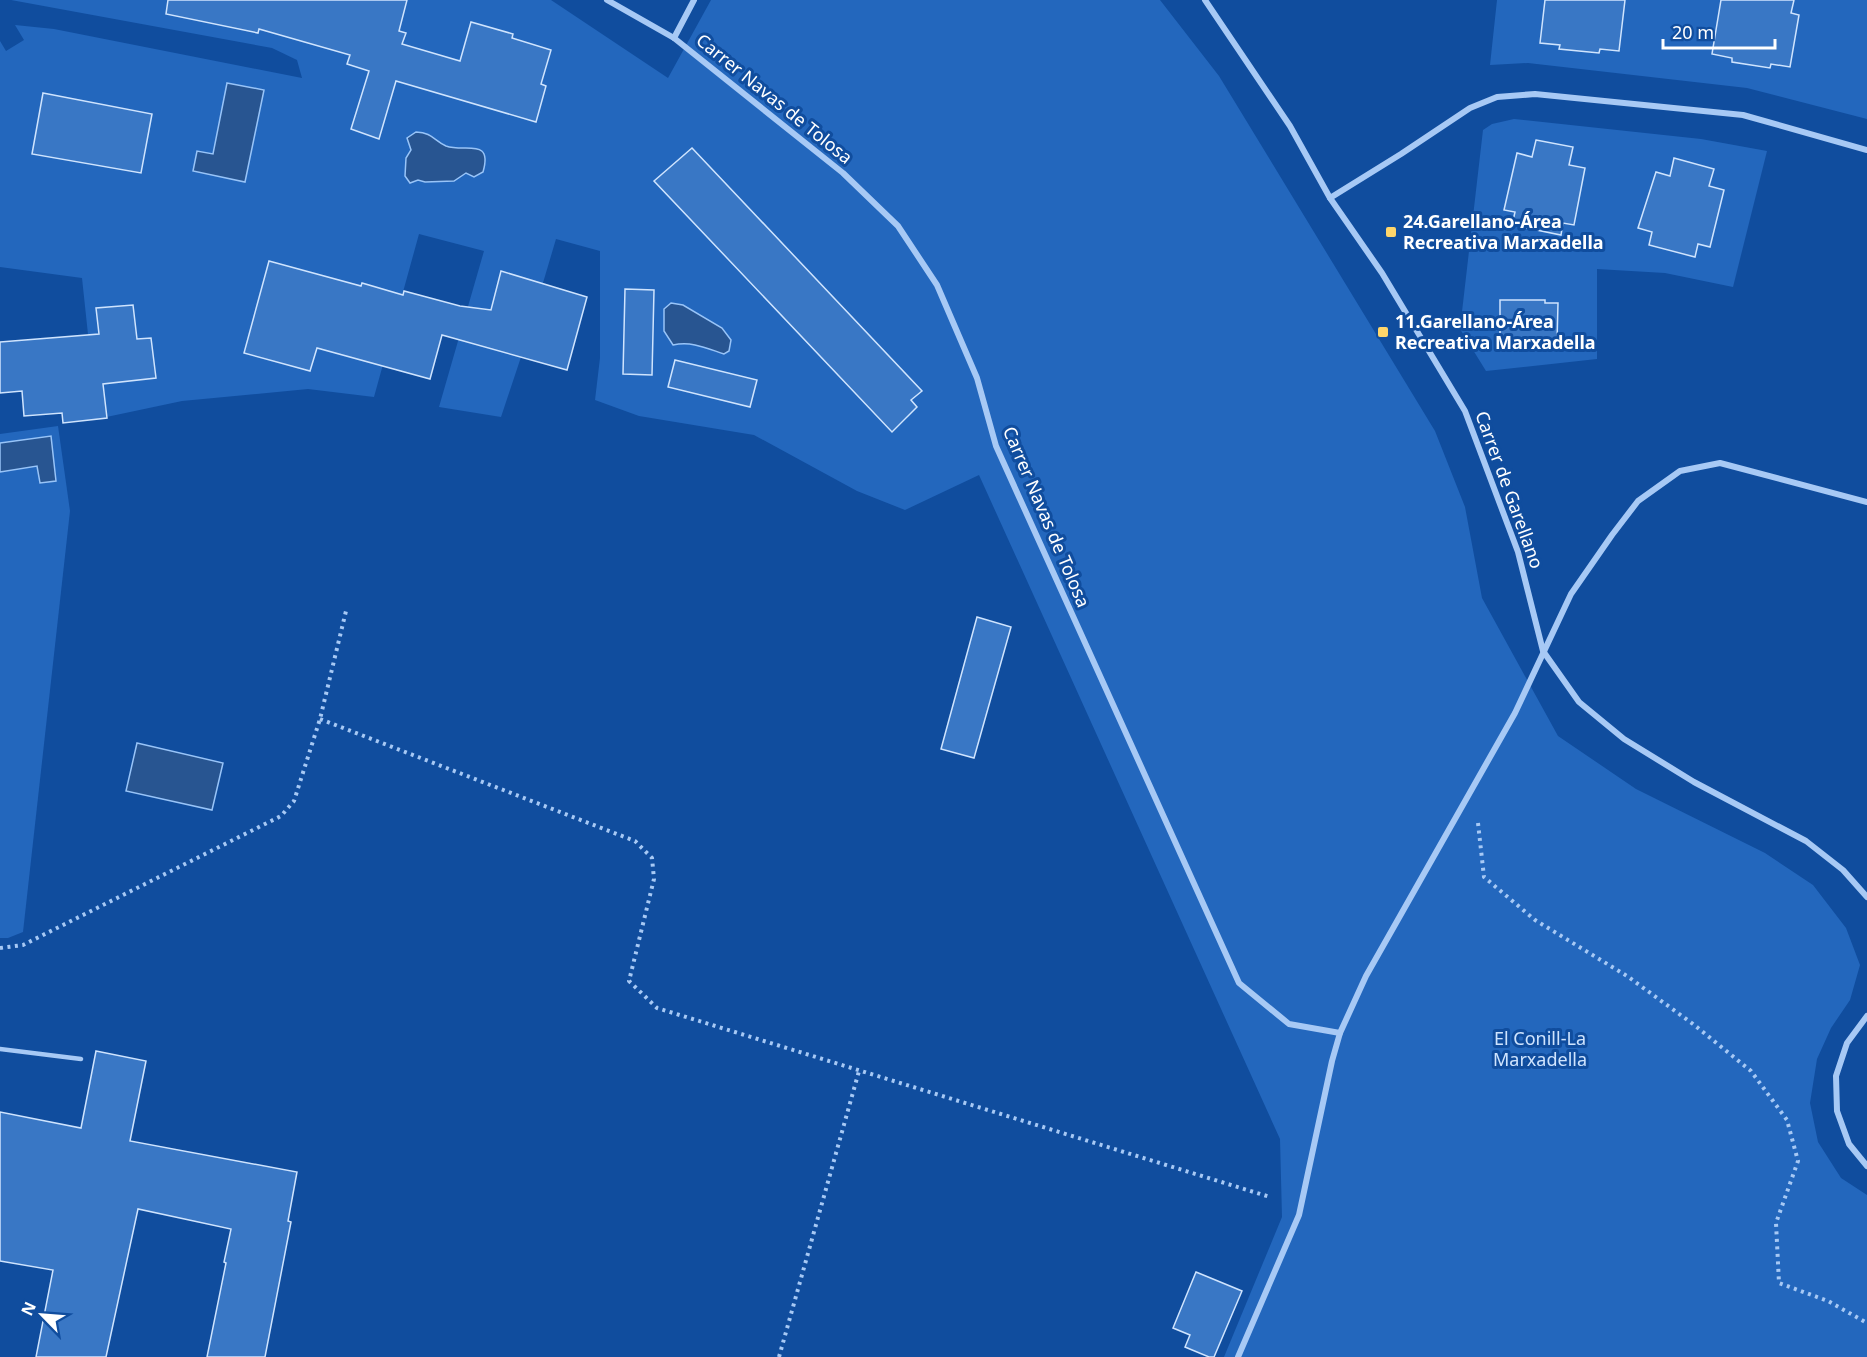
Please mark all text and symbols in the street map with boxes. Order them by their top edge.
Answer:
scale bar [1663,12,1776,50]
text: 20 m [1672,20,1714,44]
street label: Carrer Navas de Tolosa [692,28,858,169]
place label: 24.Garellano-Área Recreativa Marxadella [1403,209,1604,254]
marker: 24.Garellano-Área Recreativa Marxadella [1384,225,1398,239]
place label: 11.Garellano-Área Recreativa Marxadella [1395,309,1596,354]
marker: 11.Garellano-Área Recreativa Marxadella [1376,325,1390,339]
street label: Carrer de Garellano [1470,408,1550,572]
street label: Carrer Navas de Tolosa [998,422,1096,611]
park label: El Conill-La Marxadella [1493,1026,1587,1071]
north arrow [12,1285,72,1345]
text: N [16,1298,41,1319]

